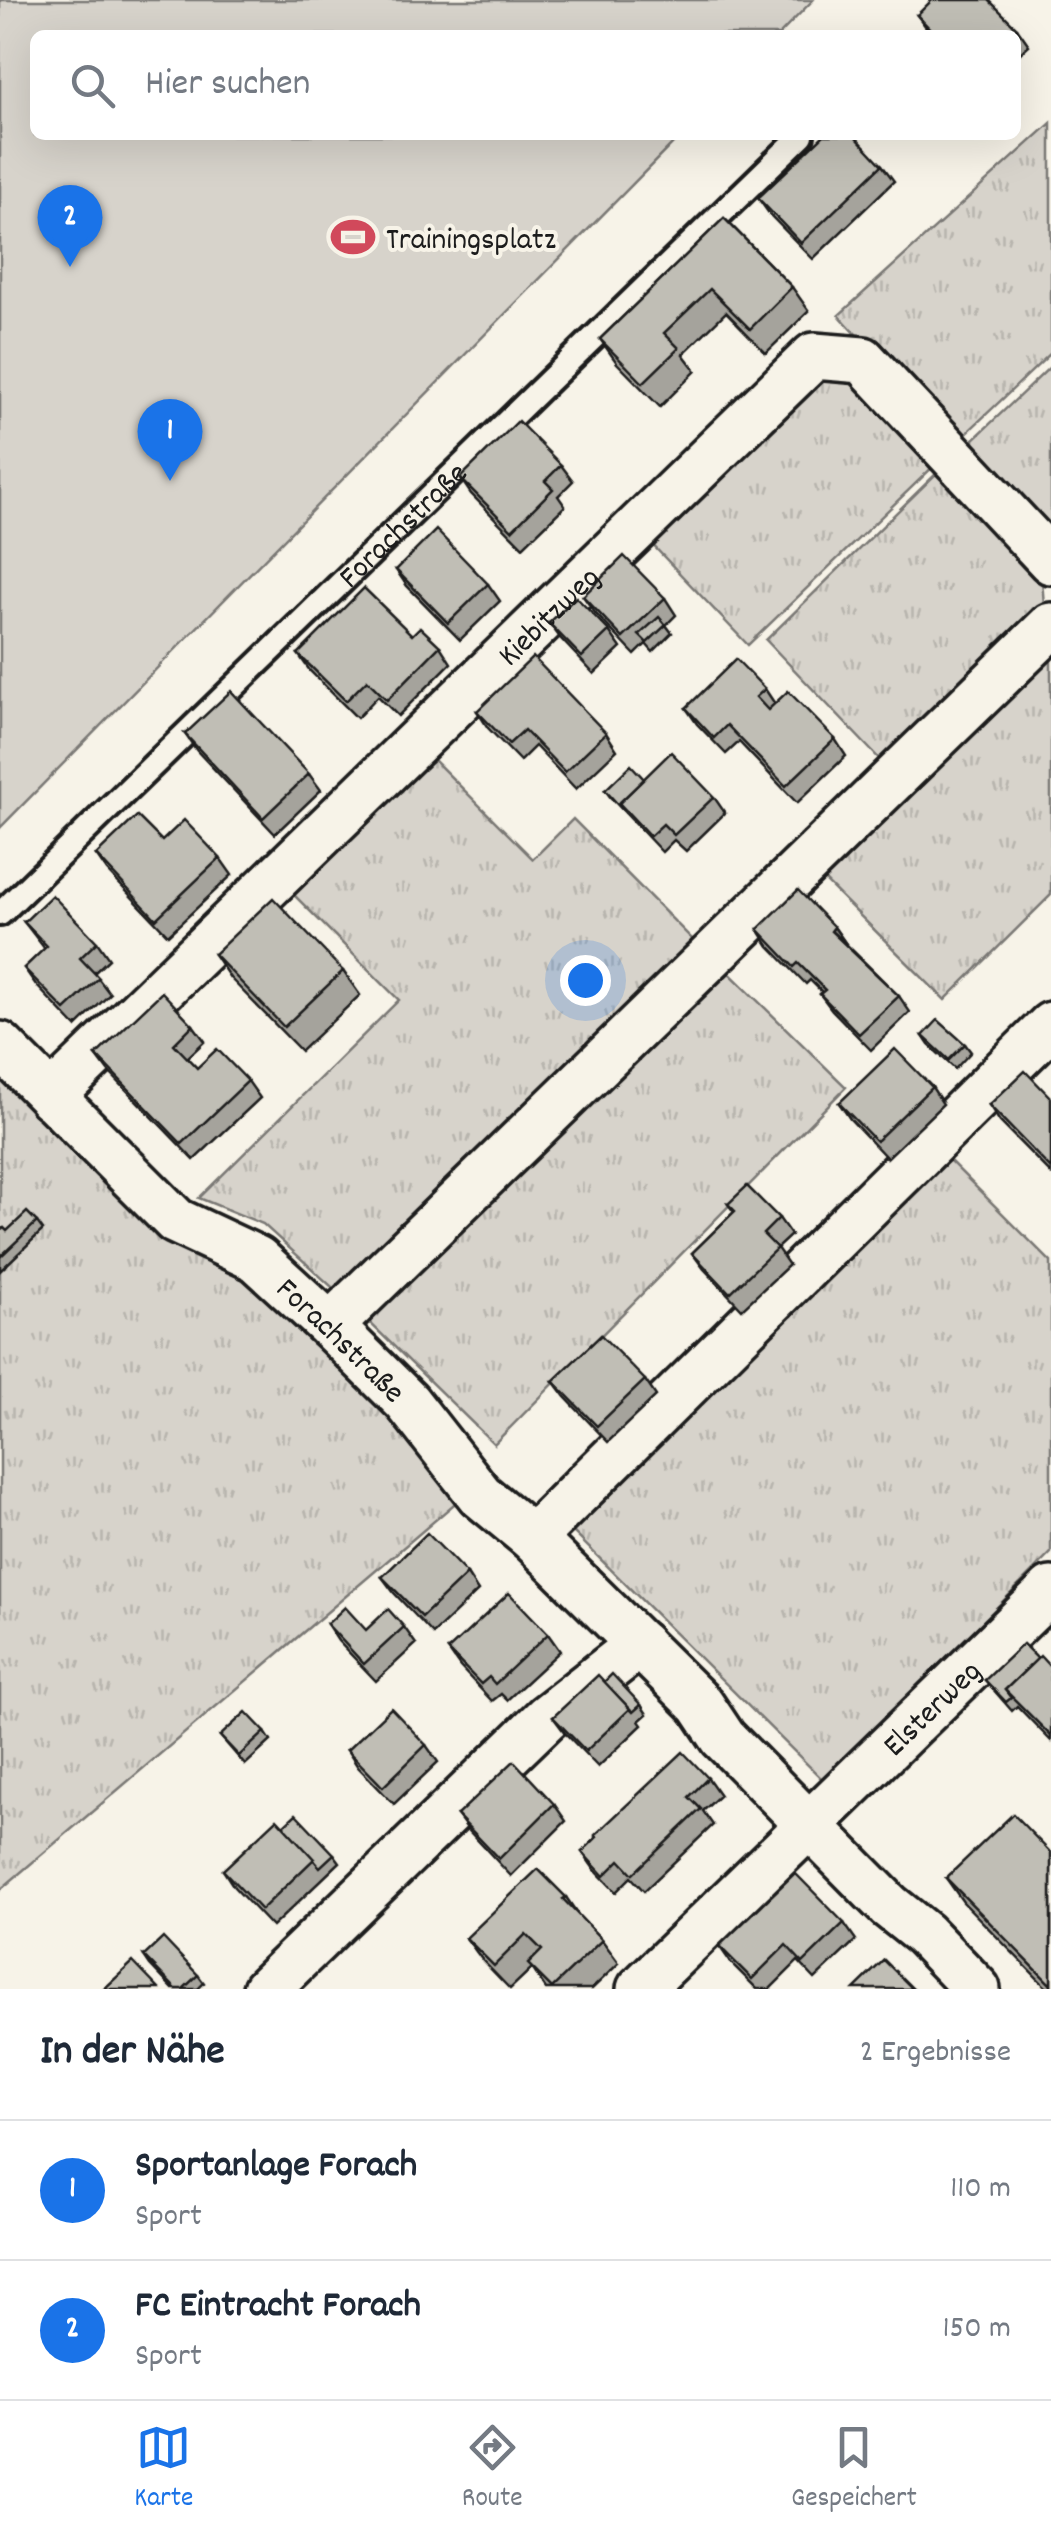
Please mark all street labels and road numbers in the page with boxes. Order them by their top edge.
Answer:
street label: Forachstraße [330,454,480,601]
street label: Kiebitzweg [489,558,613,679]
street label: Forachstraße [263,1269,414,1416]
street label: Elsterweg [874,1651,994,1770]

